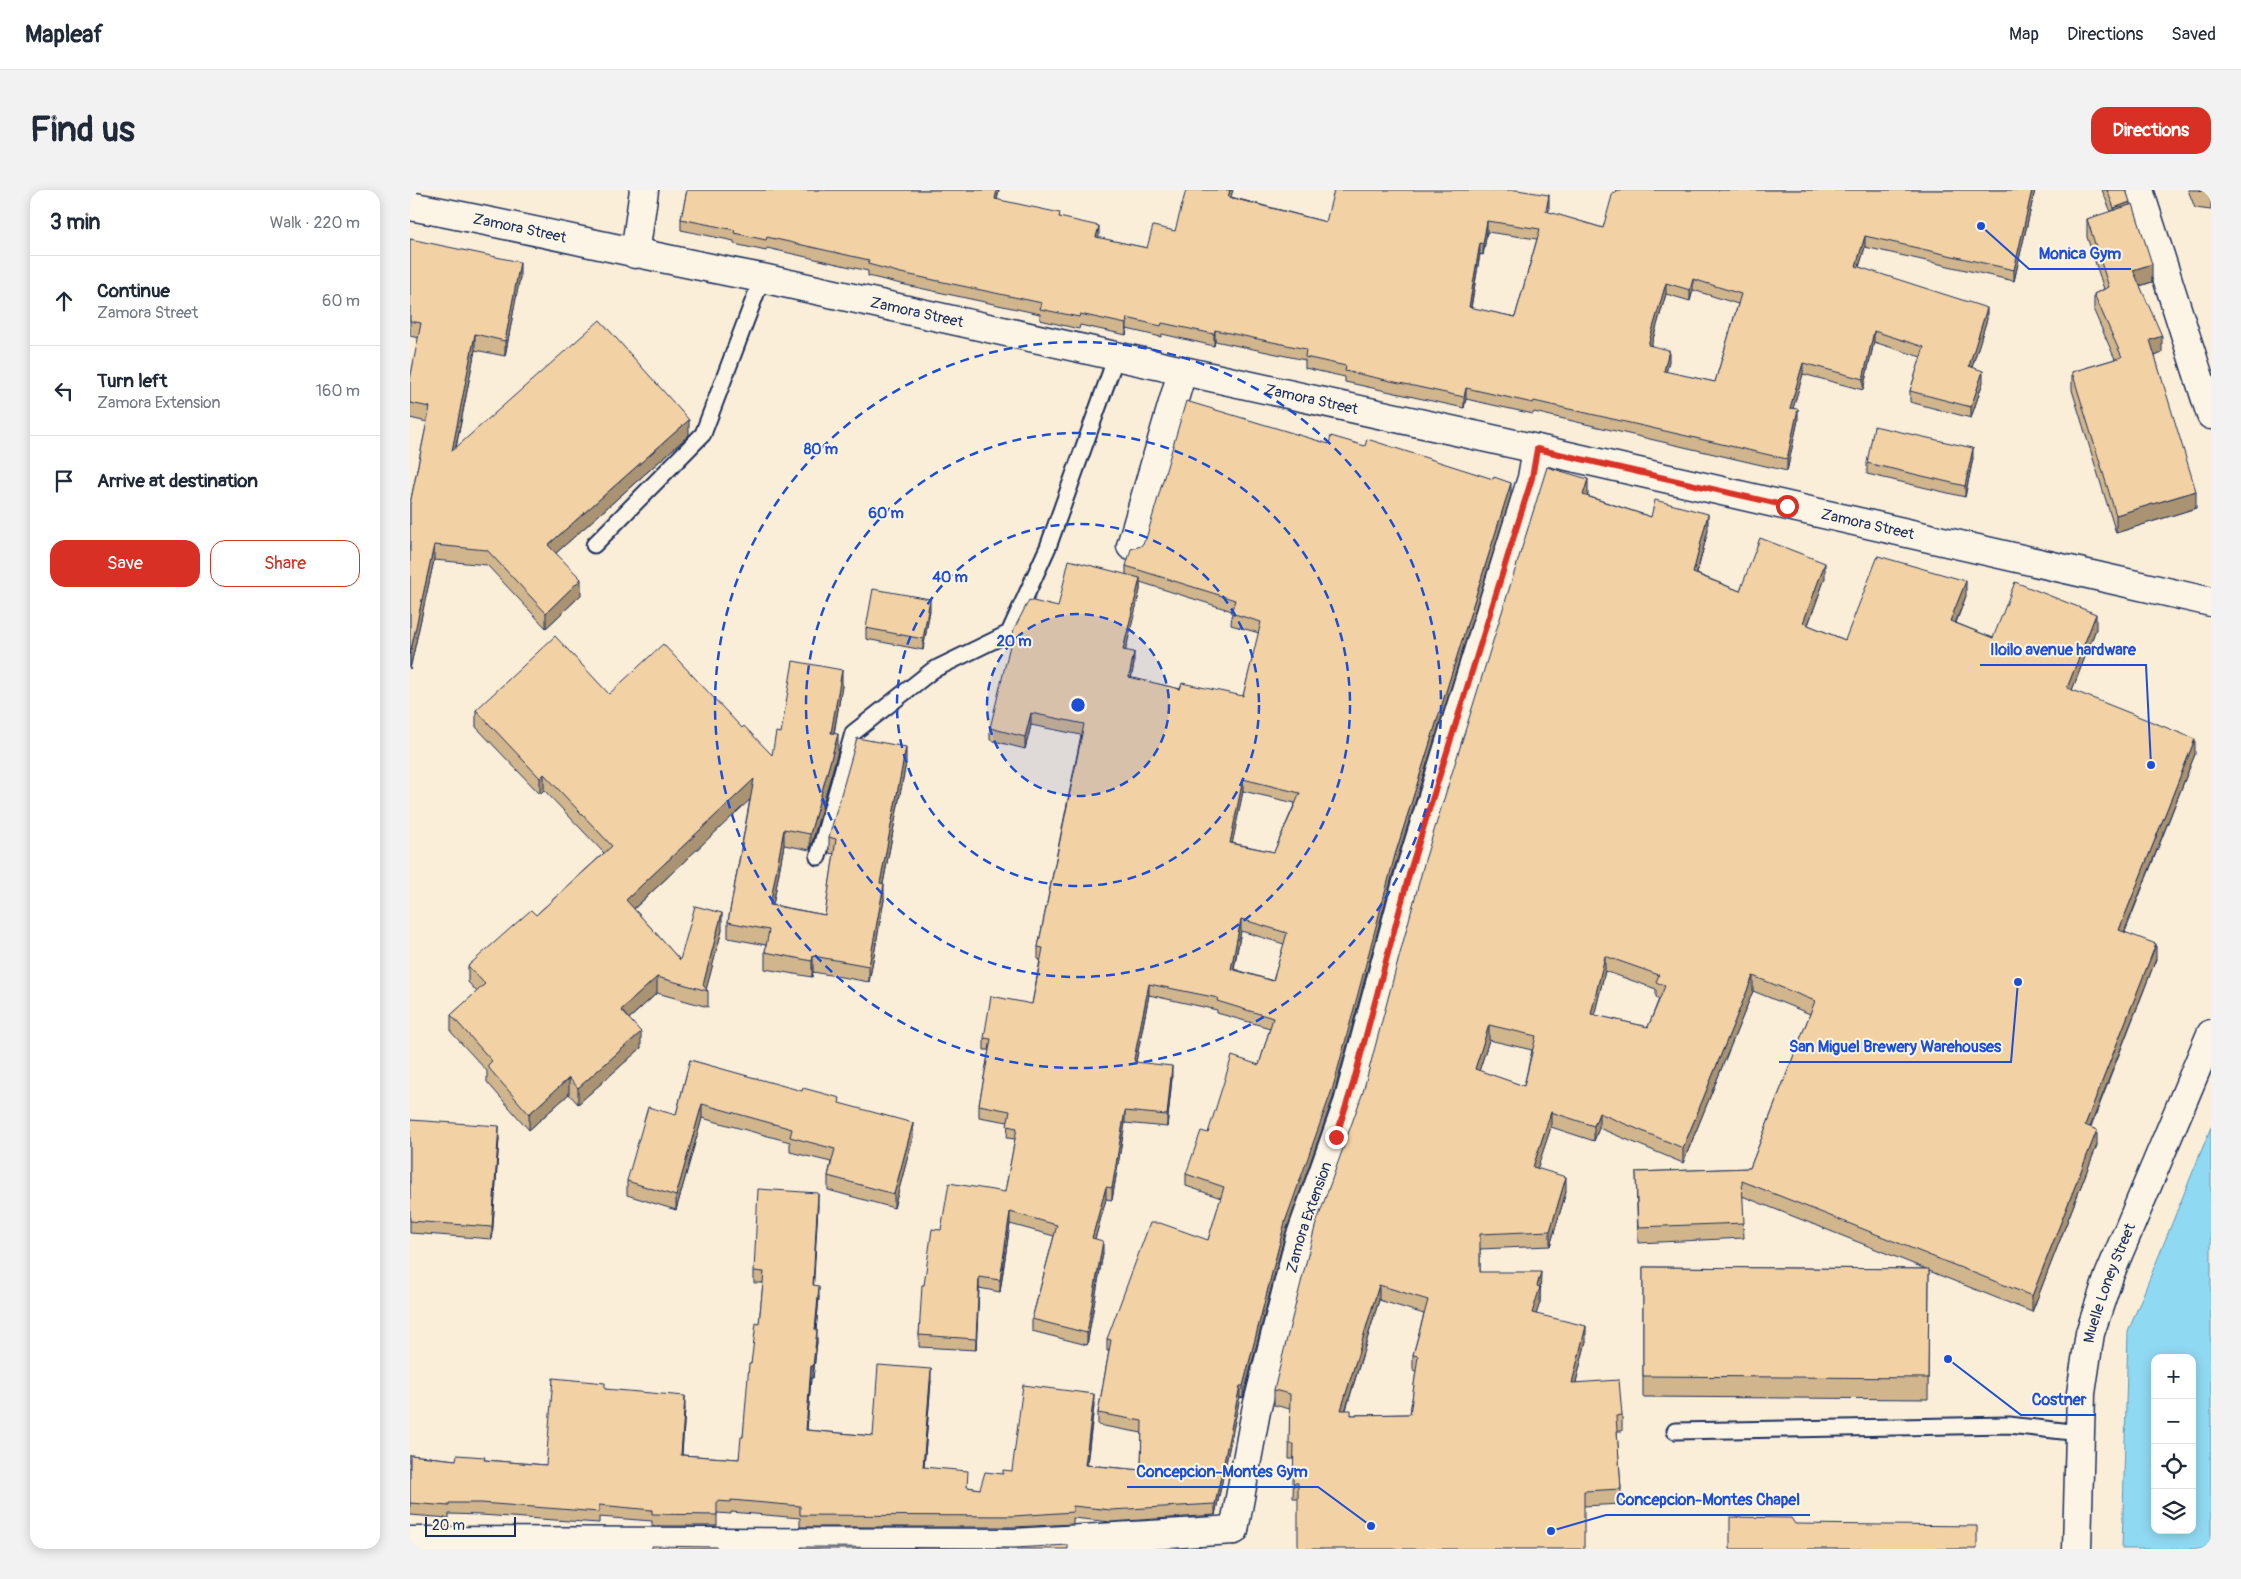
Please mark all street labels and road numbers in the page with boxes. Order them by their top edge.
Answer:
street label: Zamora Street [471,210,569,248]
street label: Zamora Street [868,293,966,332]
street label: Zamora Street [1263,380,1361,419]
street label: Zamora Street [1819,505,1917,545]
street label: Zamora Extension [1283,1159,1336,1275]
street label: Muelle Loney Street [2080,1220,2140,1344]

